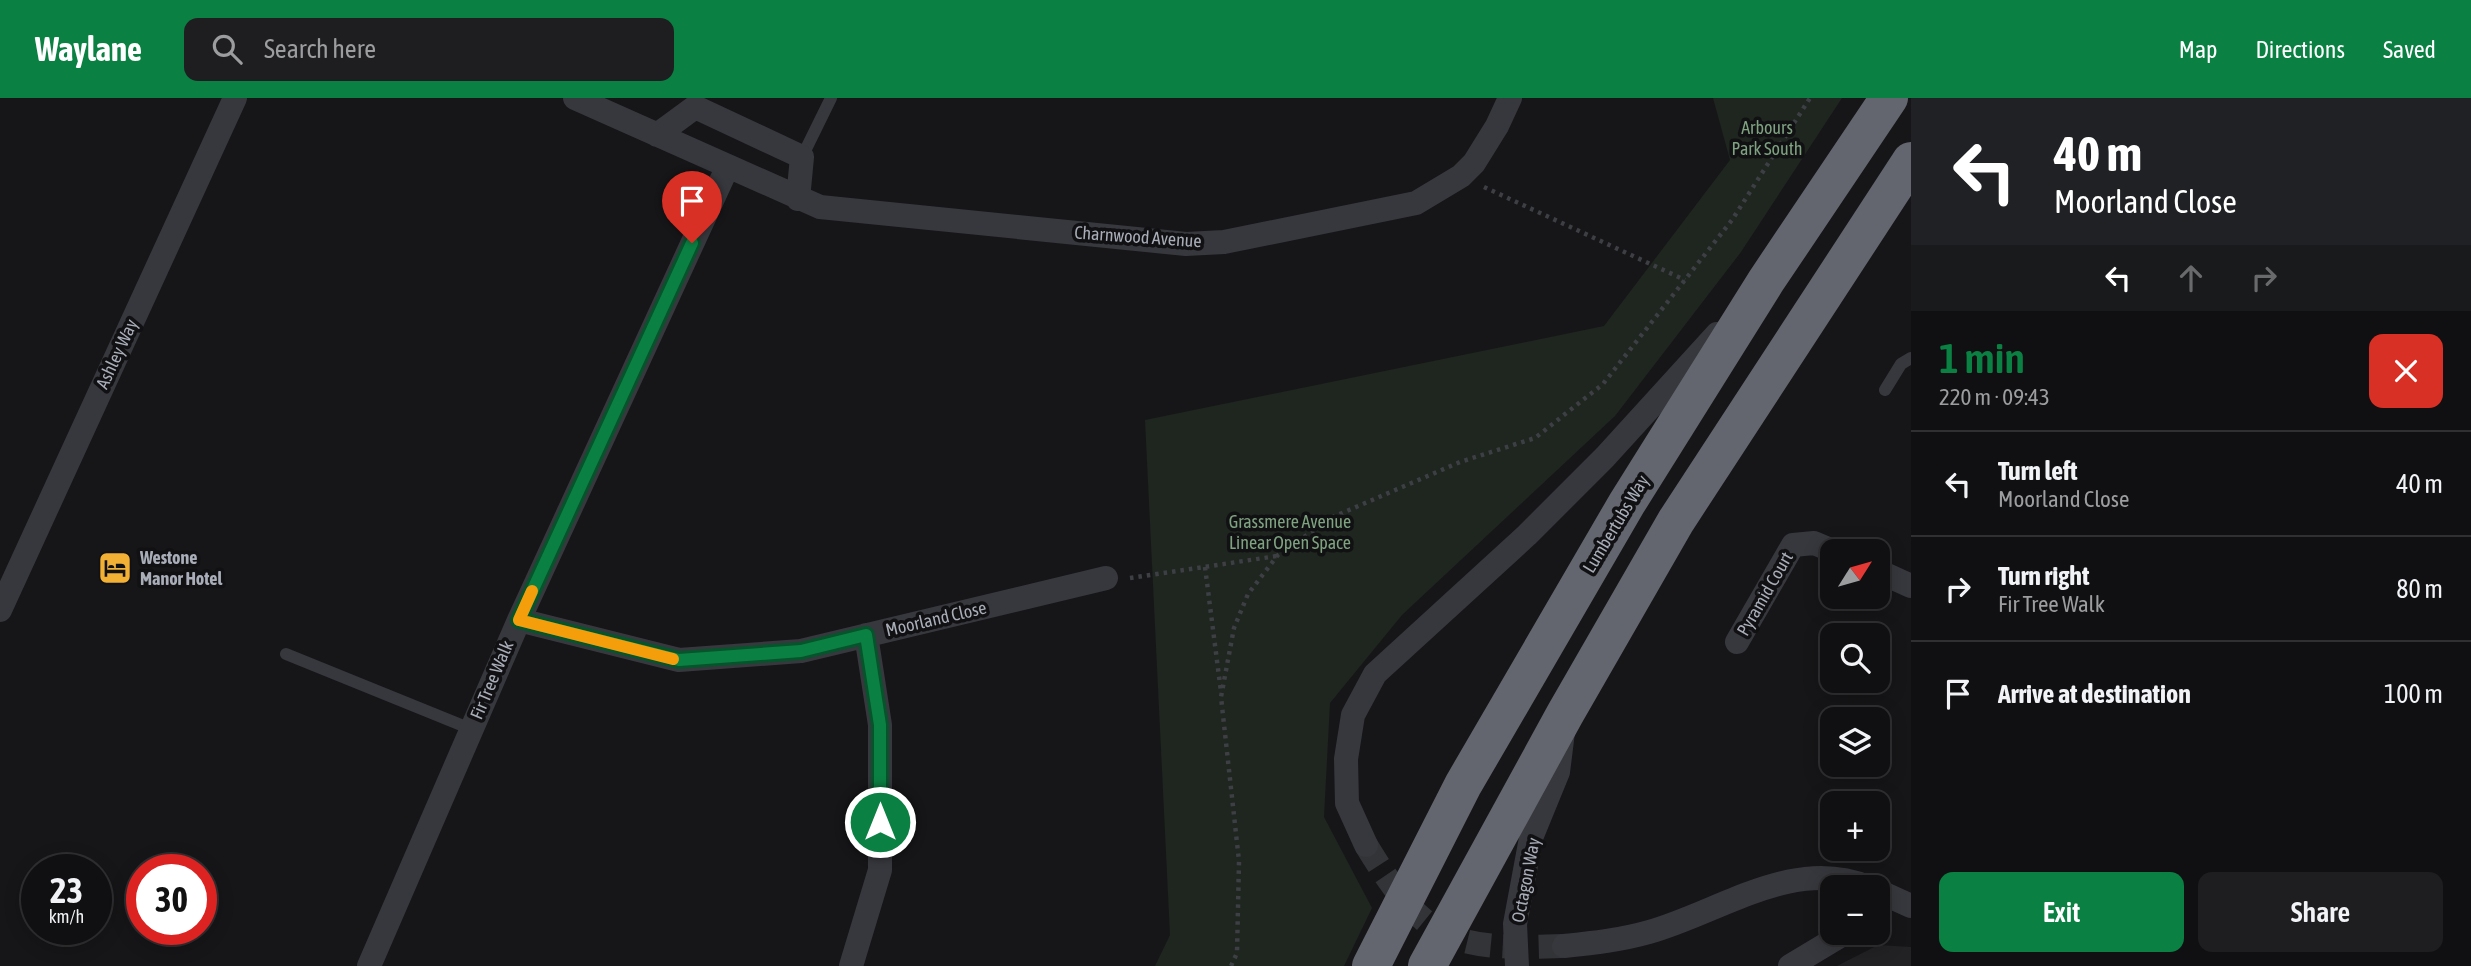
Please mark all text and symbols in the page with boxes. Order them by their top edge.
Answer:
search box [184,18,674,81]
text: Waylane [35,30,142,68]
icon: search [208,30,246,68]
text: Search here [264,34,376,64]
text: Map [2179,36,2217,63]
text: Directions [2255,36,2345,63]
text: Saved [2383,36,2436,63]
park label: Arbours Park South [1731,117,1803,159]
text: 40 m [2054,125,2142,181]
icon: left [1939,126,2030,217]
pin [662,171,722,243]
icon: arrive [673,182,711,220]
text: Moorland Close [2054,183,2237,220]
street label: Charnwood Avenue [1074,222,1202,251]
icon: left [2099,259,2137,297]
icon: ahead [2172,259,2210,297]
icon: right [2245,259,2283,297]
street label: Ashley Way [91,316,142,392]
text: 1 min [1939,334,2025,382]
button: close [2369,334,2443,408]
text: 220 m · 09:43 [1939,384,2050,410]
text: Turn left [1998,456,2078,486]
icon: left [1939,465,1977,503]
text: 40 m [2396,469,2443,499]
street label: Lumbertubs Way [1578,471,1653,576]
text: Moorland Close [1998,486,2129,512]
park label: Grassmere Avenue Linear Open Space [1229,511,1351,553]
north arrow [1820,539,1890,609]
map controls [1820,539,1890,945]
place label: Westone Manor Hotel [139,547,222,589]
street label: Pyramid Court [1732,548,1797,639]
hotel icon: Westone Manor Hotel [96,549,134,587]
text: Turn right [1998,561,2089,591]
icon: right [1939,570,1977,608]
text: 80 m [2396,574,2443,604]
text: Fir Tree Walk [1998,591,2105,617]
street label: Moorland Close [883,597,988,640]
button: search [1820,623,1890,693]
street label: Fir Tree Walk [466,637,518,722]
icon: arrive [1939,675,1977,713]
text: Arrive at destination [1998,679,2191,709]
text: 100 m [2384,679,2443,709]
button: layers [1820,707,1890,777]
position arrow [843,785,917,859]
button: + [1820,791,1890,861]
street label: Octagon Way [1507,836,1544,924]
speed limit sign: 30 [126,854,217,945]
text: 23 [50,870,83,910]
button: Exit [1939,872,2184,952]
button: Share [2198,872,2443,952]
button: − [1820,875,1890,945]
text: km/h [49,906,84,927]

